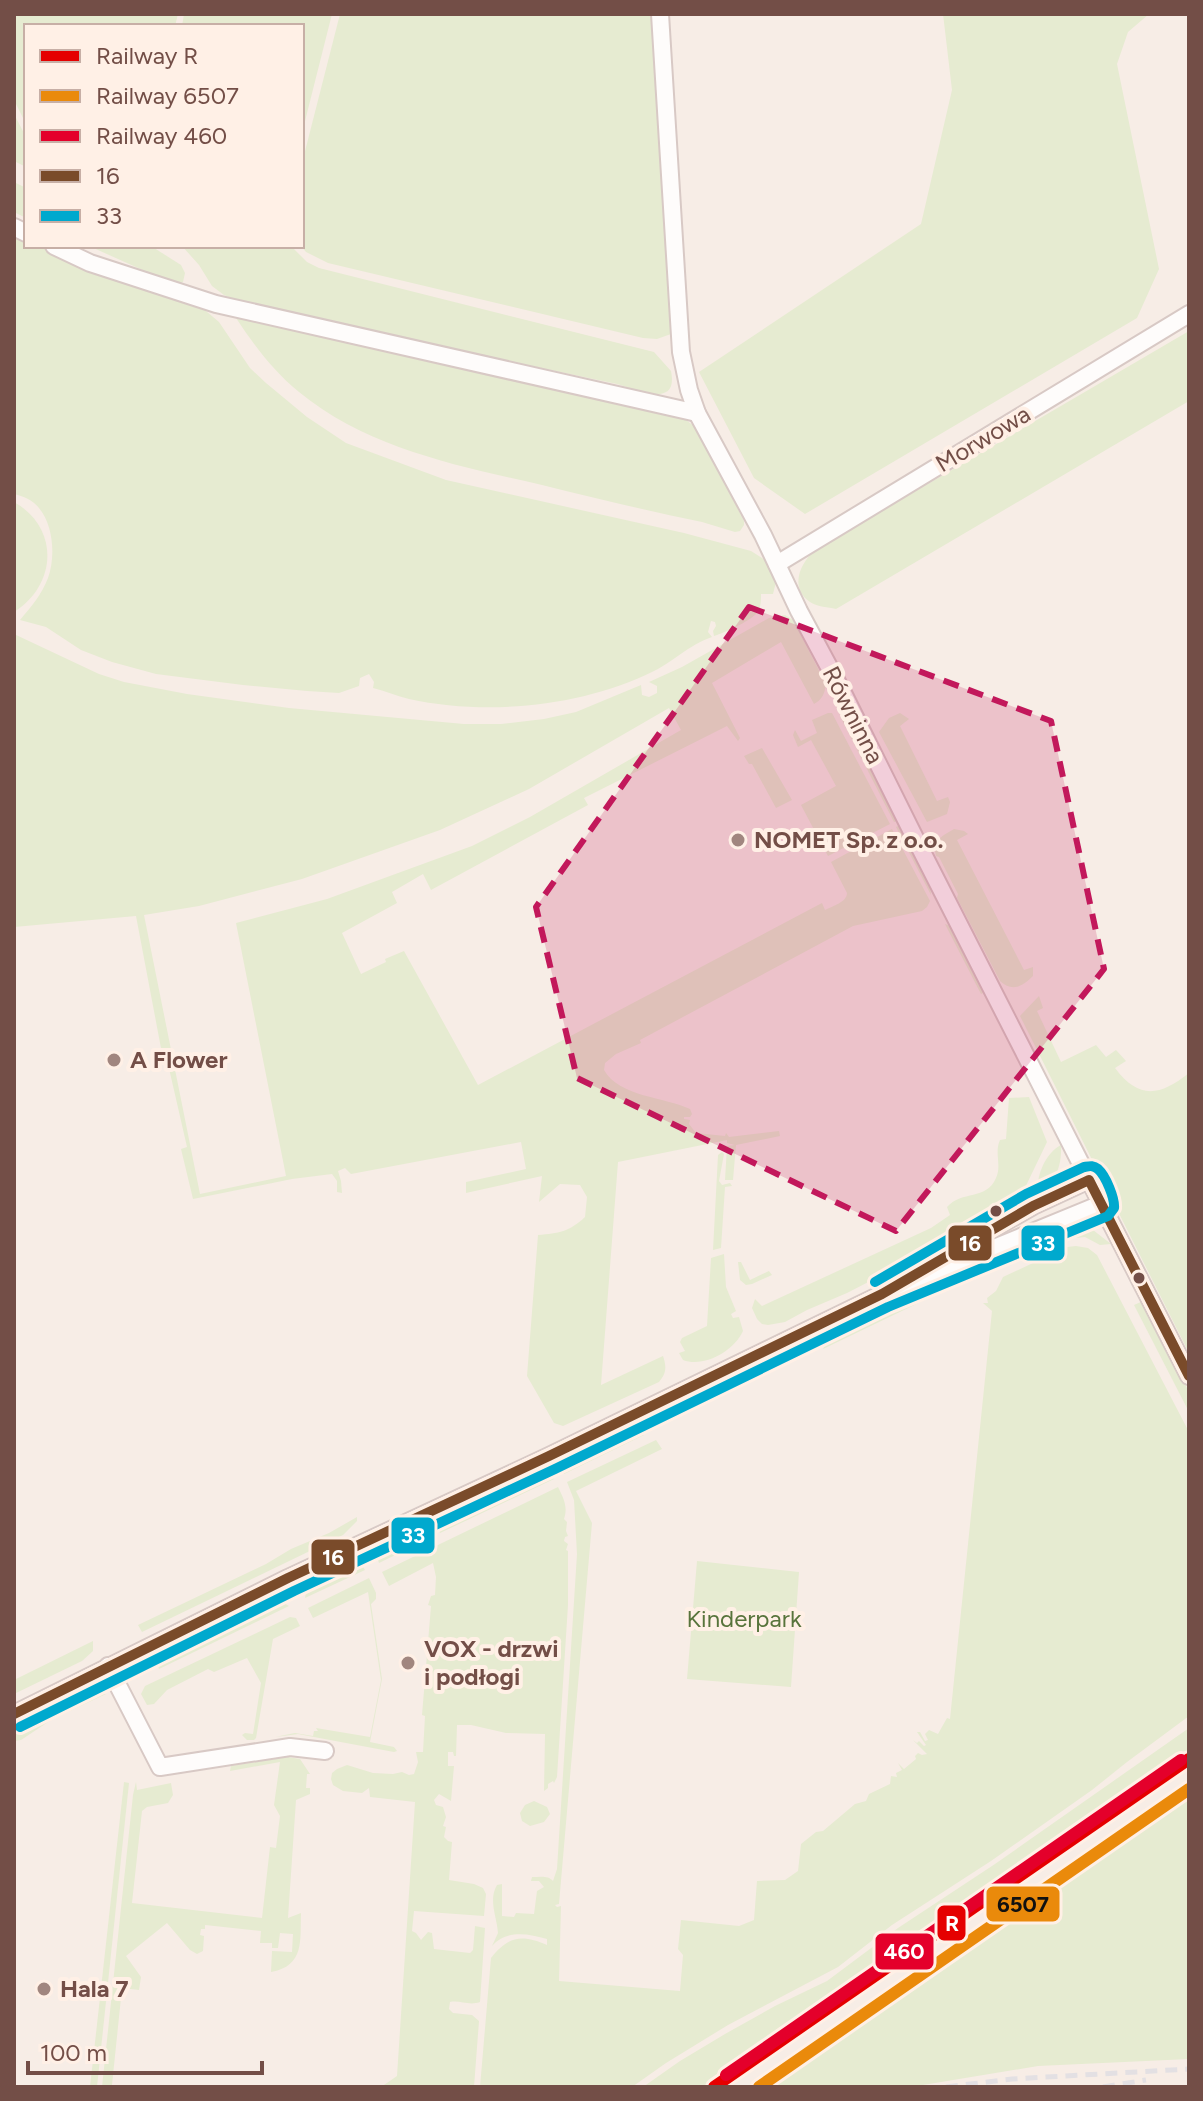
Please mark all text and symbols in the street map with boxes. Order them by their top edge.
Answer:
legend [24,24,304,248]
text: Railway R [96,41,198,70]
text: Railway 6507 [96,81,239,110]
text: Railway 460 [96,121,227,150]
text: 16 [96,161,120,190]
text: 33 [96,201,122,230]
street label: Morwowa [930,399,1035,478]
street label: Równinna [817,661,890,768]
place label: NOMET Sp. z o.o. [754,825,943,854]
marker: NOMET Sp. z o.o. [729,831,747,849]
place label: A Flower [130,1045,228,1074]
marker: A Flower [105,1051,123,1069]
unlabelled marker [988,1203,1004,1219]
line badge: 16 [947,1224,993,1262]
line badge: 33 [1020,1224,1066,1262]
text: 16 [959,1230,981,1257]
text: 33 [1031,1230,1055,1257]
unlabelled marker [1131,1270,1147,1286]
line badge: 33 [390,1516,436,1555]
text: 33 [401,1522,425,1549]
line badge: 16 [310,1538,356,1576]
text: 16 [322,1544,344,1571]
park label: Kinderpark [686,1604,802,1633]
place label: VOX - drzwi i podłogi [424,1634,559,1691]
marker: VOX - drzwi i podłogi [399,1654,417,1672]
line badge: 6507 [985,1885,1061,1923]
text: 6507 [997,1891,1049,1918]
line badge: R [936,1904,967,1942]
text: R [945,1910,959,1937]
line badge: 460 [874,1932,935,1971]
text: 460 [884,1938,924,1965]
place label: Hala 7 [60,1974,129,2003]
marker: Hala 7 [35,1980,53,1998]
scale bar [28,2025,262,2075]
text: 100 m [40,2038,107,2067]

